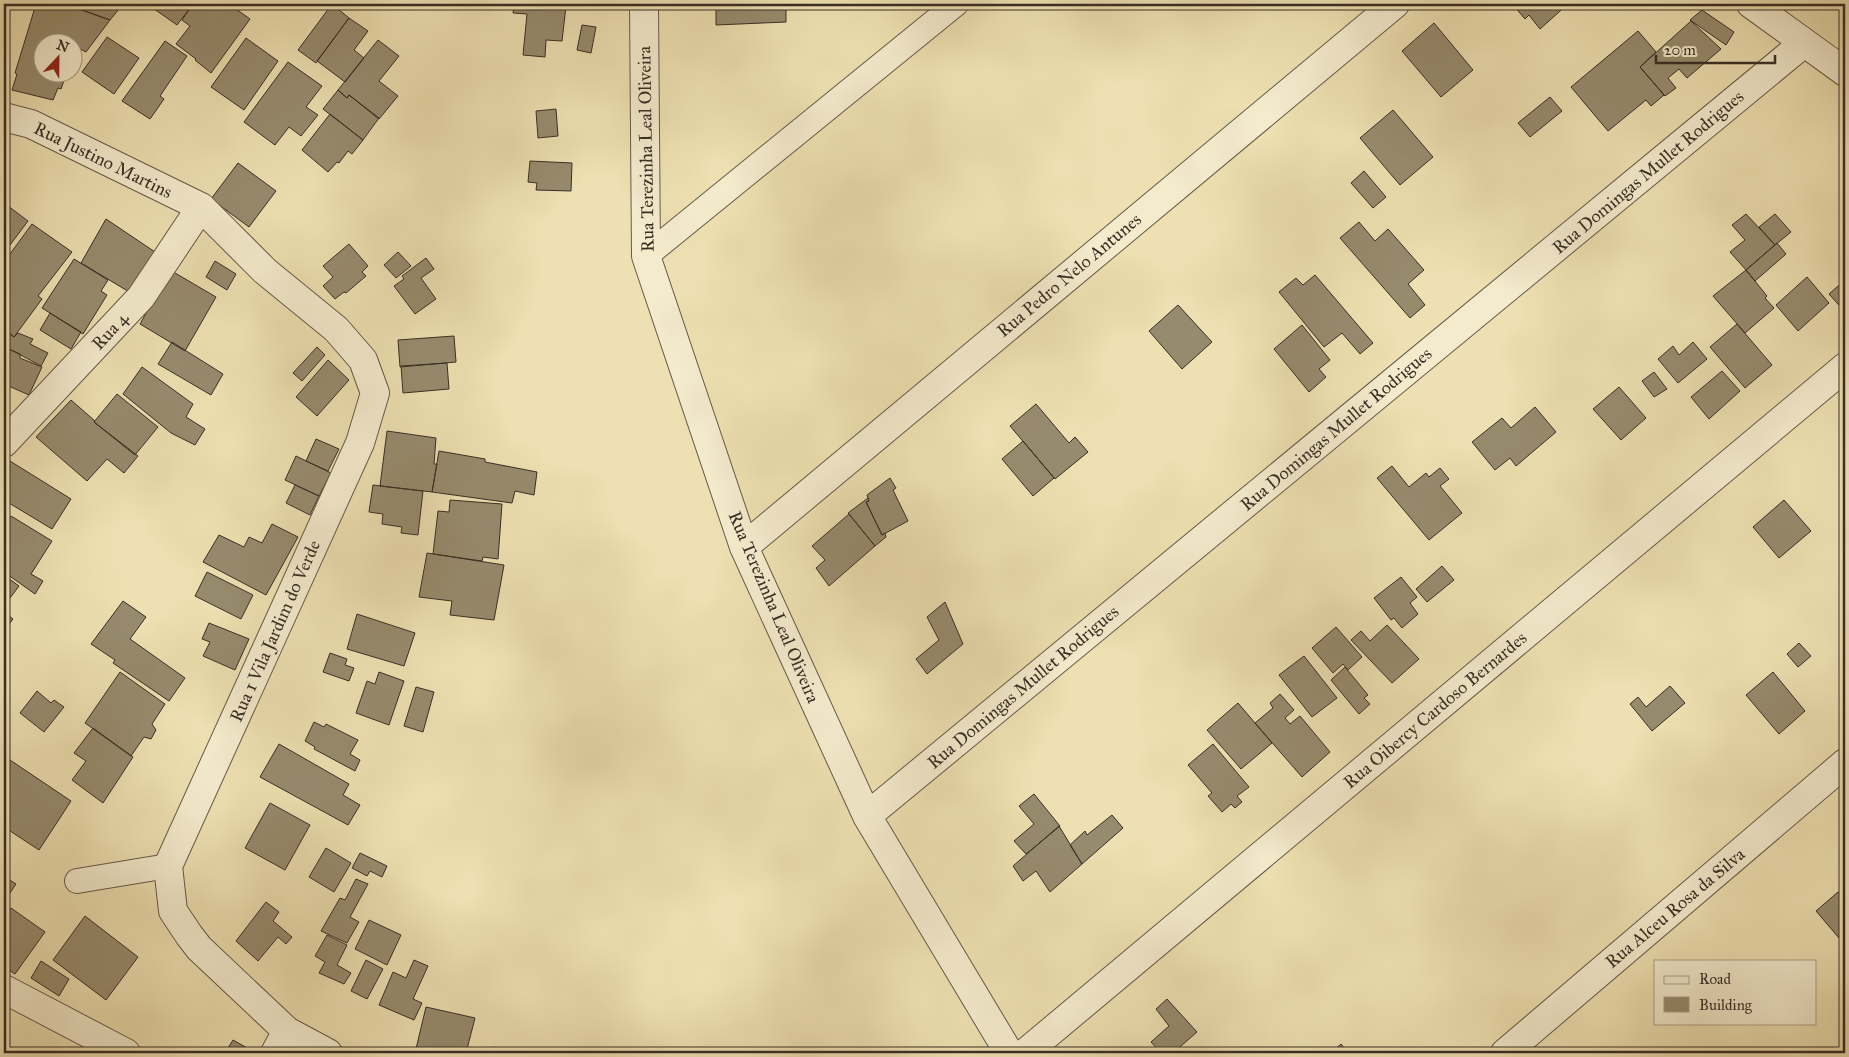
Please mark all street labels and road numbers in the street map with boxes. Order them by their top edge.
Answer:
street label: Rua Terezinha Leal Oliveira [633,45,659,252]
street label: Rua Domingas Mullet Rodrigues [1548,85,1749,259]
street label: Rua Justino Martins [30,117,176,204]
street label: Rua Pedro Nelo Antunes [992,208,1146,342]
street label: Rua 4 [87,307,134,354]
street label: Rua Domingas Mullet Rodrigues [1236,342,1437,516]
street label: Rua Terezinha Leal Oliveira [724,508,825,707]
street label: Rua 1 Vila Jardim do Verde [225,537,326,726]
street label: Rua Domingas Mullet Rodrigues [923,600,1124,774]
street label: Rua Oibercy Cardoso Bernardes [1339,627,1531,793]
street label: Rua Alceu Rosa da Silva [1601,843,1750,973]

